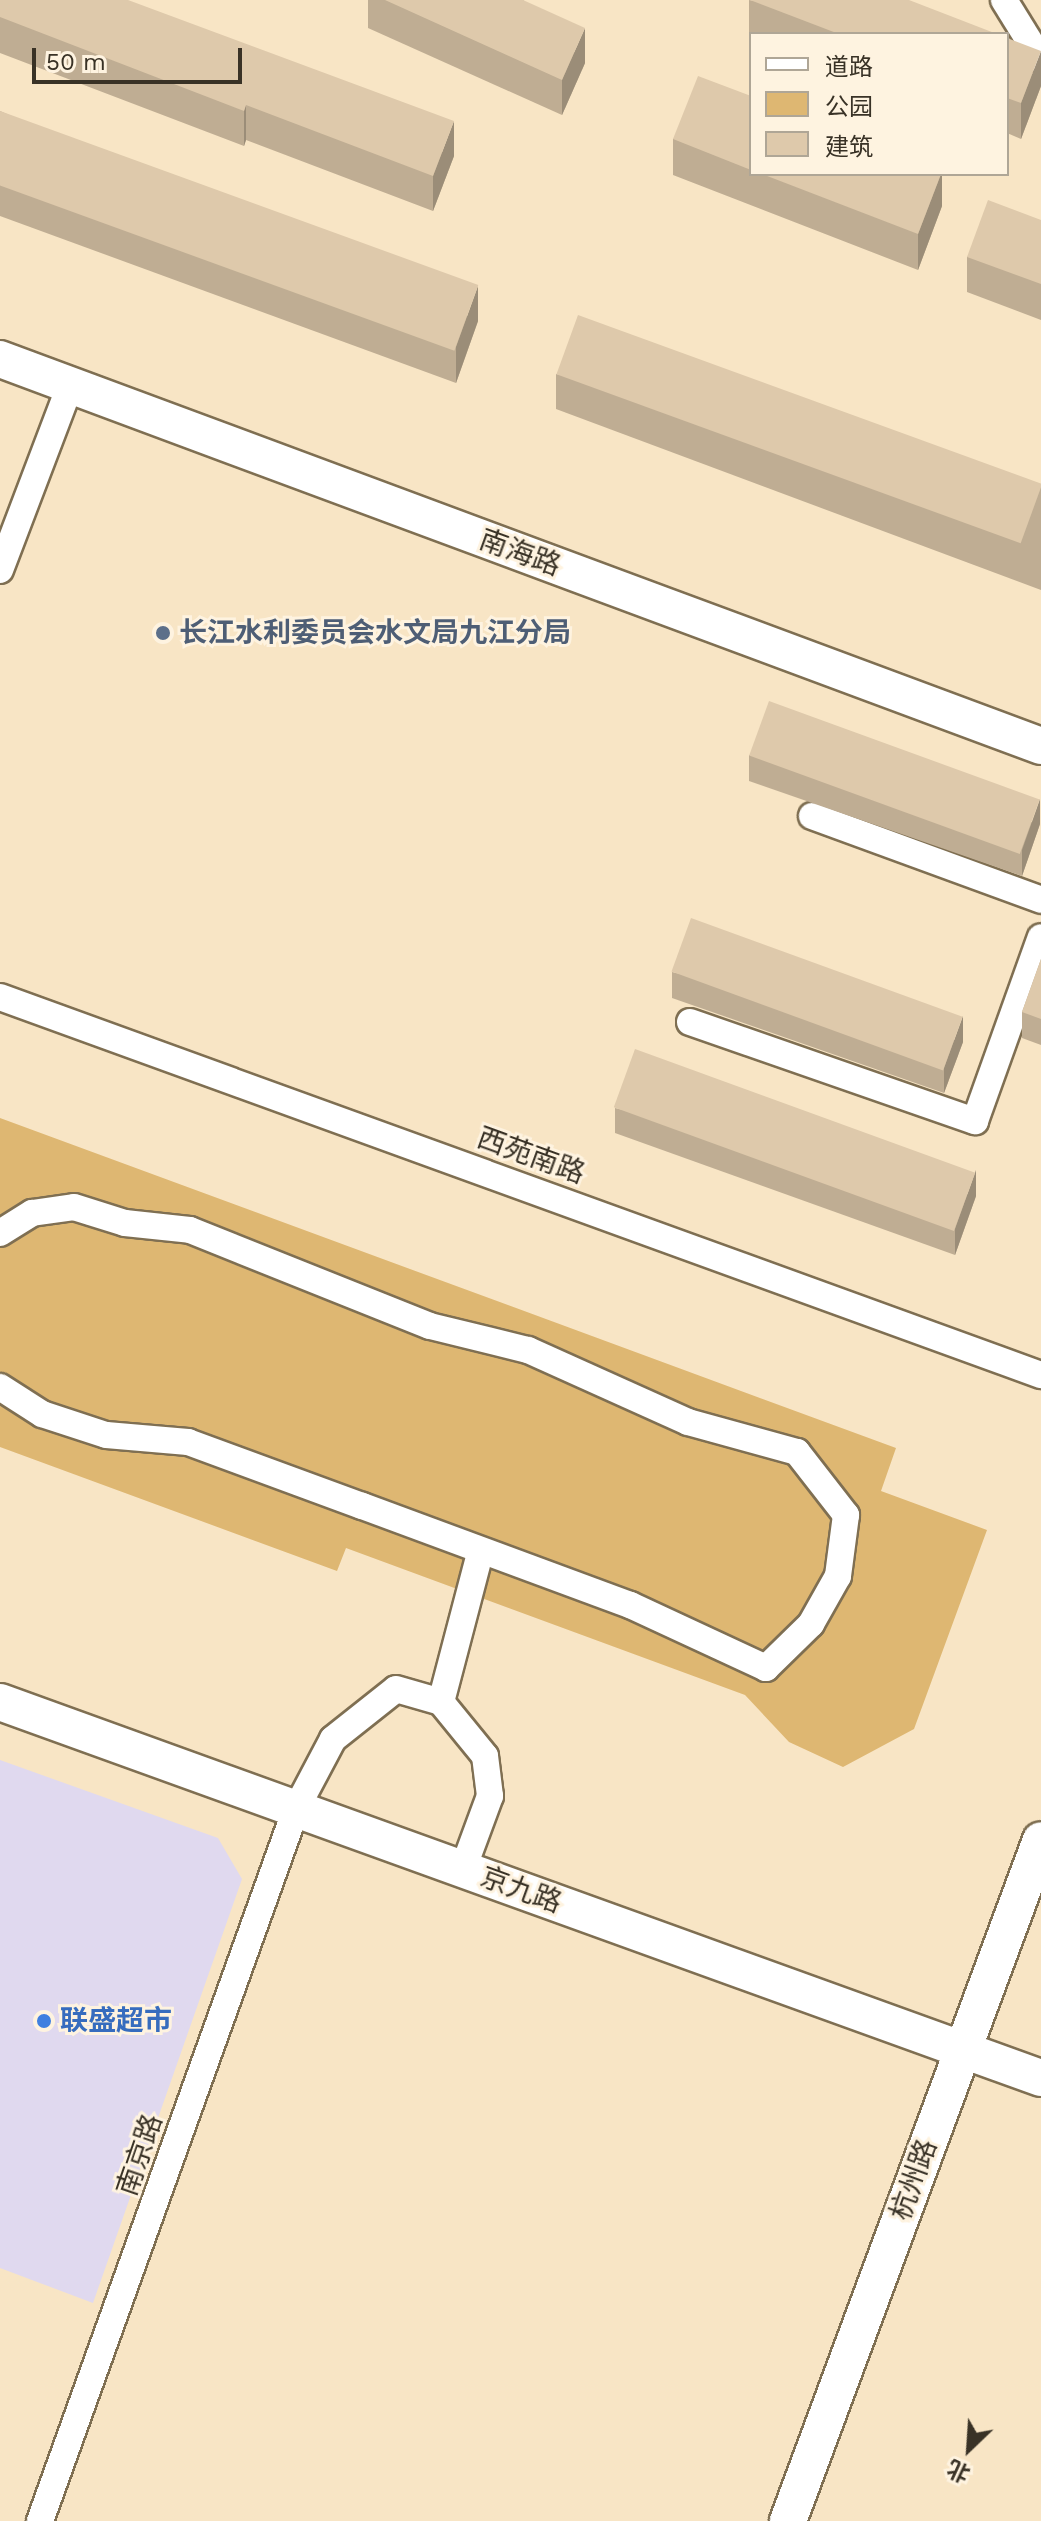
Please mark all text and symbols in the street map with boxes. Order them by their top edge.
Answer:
scale bar [36,32,246,82]
legend [749,32,1009,176]
text: 50 m [46,48,106,76]
text: 道路 [825,53,873,81]
text: 公园 [825,93,873,121]
text: 建筑 [825,133,873,161]
street label: 南海路 [475,523,565,583]
place label: 长江水利委员会水文局九江分局 [179,616,571,650]
marker: 长江水利委员会水文局九江分局 [154,624,172,642]
street label: 西苑南路 [473,1121,589,1191]
street label: 京九路 [476,1860,566,1920]
place label: 联盛超市 [60,2004,172,2038]
marker: 联盛超市 [35,2012,53,2030]
street label: 南京路 [110,2110,170,2200]
street label: 杭州路 [884,2135,944,2225]
north arrow [929,2409,1009,2489]
text: 北 [943,2455,974,2487]

